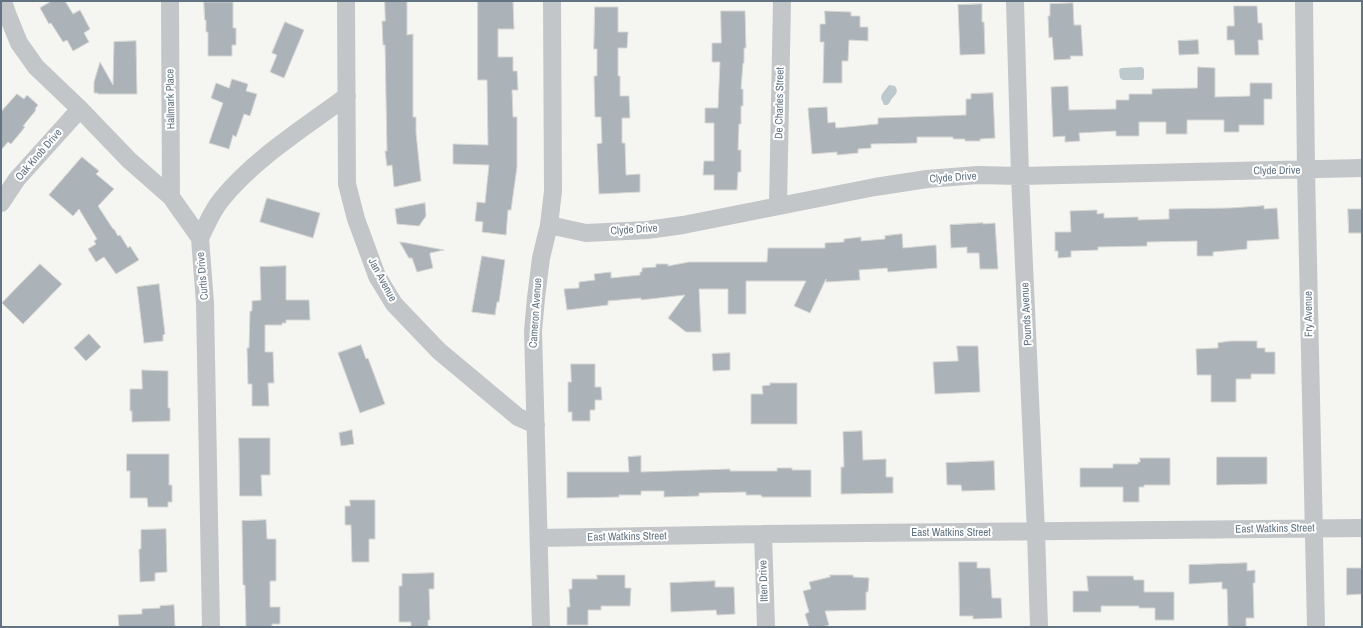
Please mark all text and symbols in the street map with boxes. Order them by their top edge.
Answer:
street label: De Charles Street [773,67,787,139]
street label: Hallmark Place [164,69,178,129]
street label: Oak Knob Drive [13,126,65,184]
street label: Clyde Drive [1253,164,1301,178]
street label: Clyde Drive [929,170,977,186]
street label: Clyde Drive [610,222,658,238]
street label: Curtis Drive [194,251,212,301]
street label: Jan Avenue [365,256,399,304]
street label: Cameron Avenue [527,278,545,348]
street label: Pounds Avenue [1019,282,1035,346]
street label: Fry Avenue [1302,291,1316,337]
street label: East Watkins Street [1235,522,1315,536]
street label: East Watkins Street [911,526,991,540]
street label: East Watkins Street [587,530,667,544]
street label: Itten Drive [757,560,771,602]

